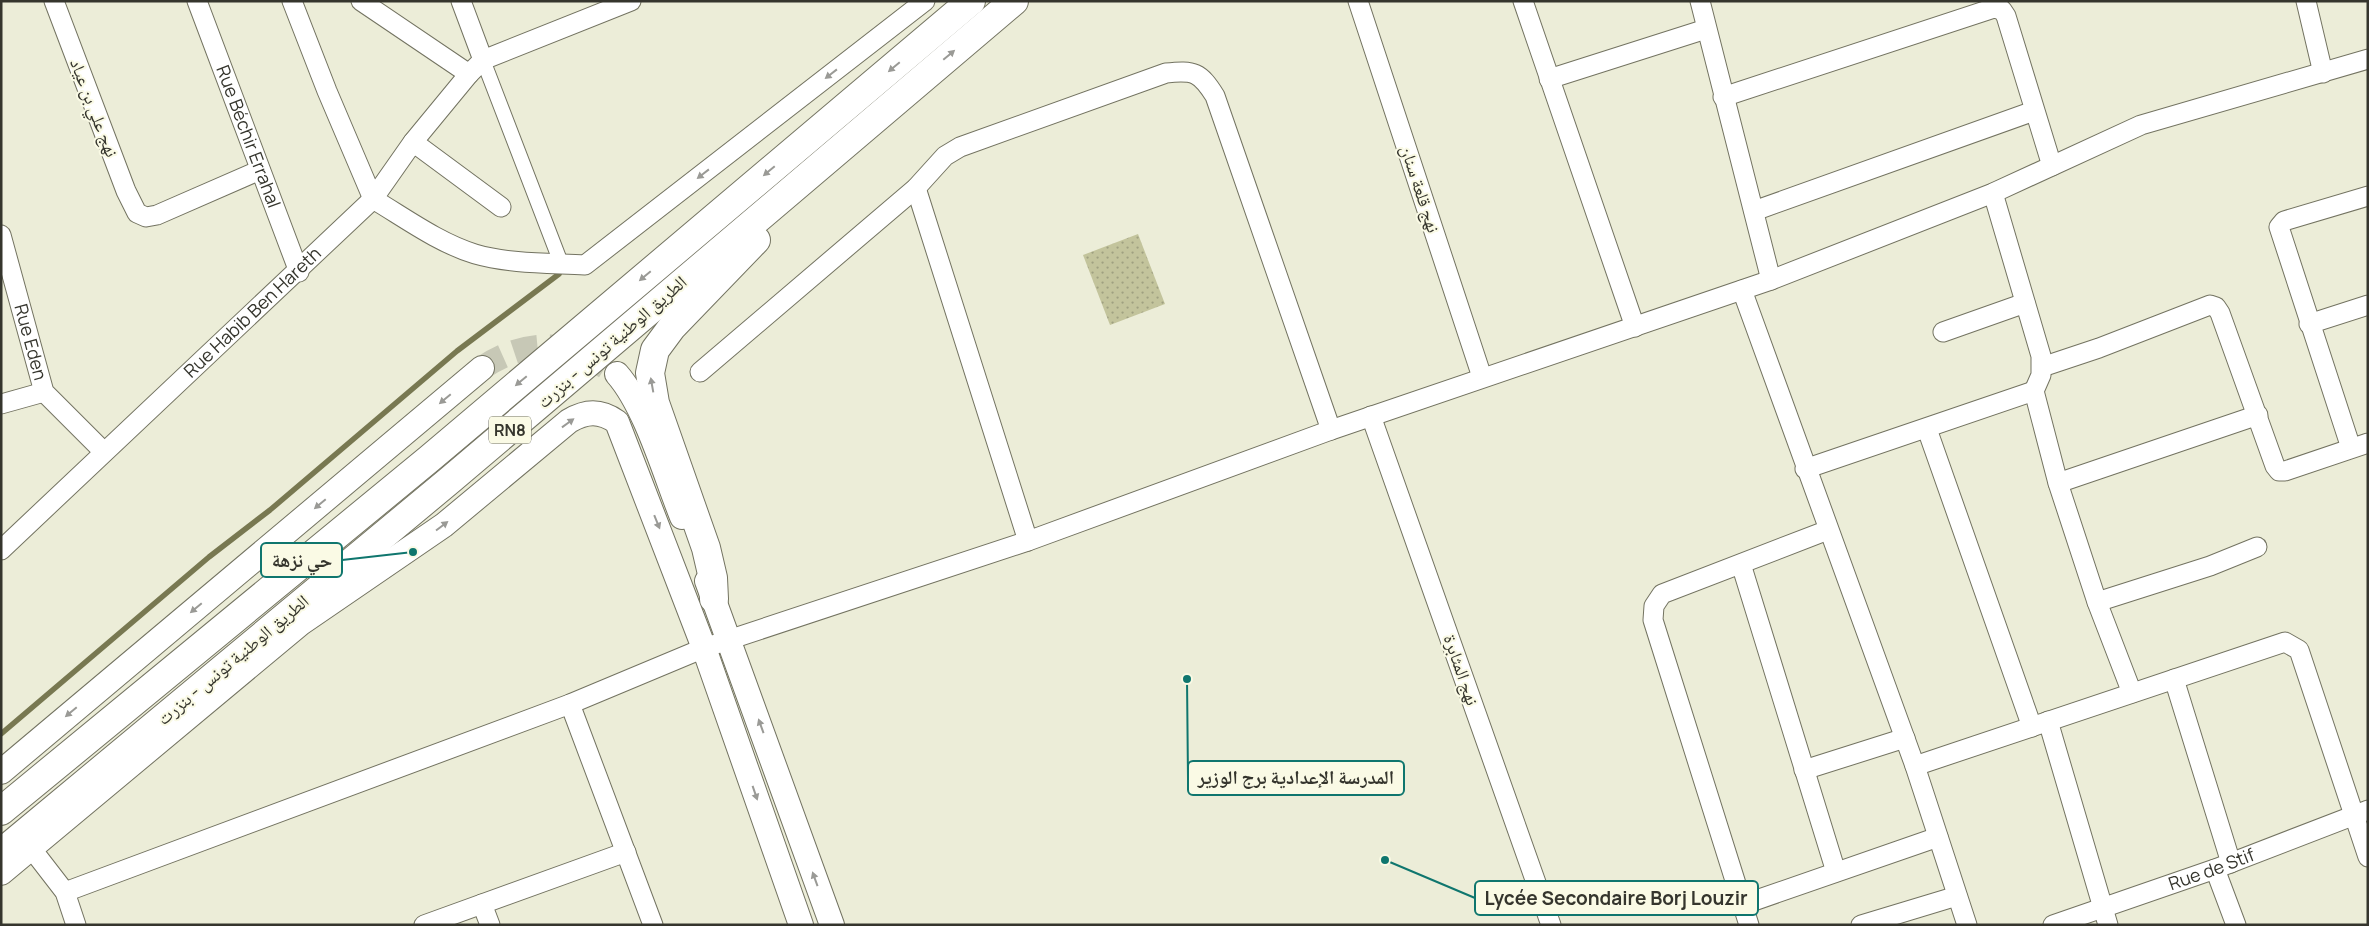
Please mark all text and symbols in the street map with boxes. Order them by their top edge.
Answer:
one-way arrow [942,50,955,61]
street label: نهج علي بن عياد [62,55,125,162]
one-way arrow [887,61,900,72]
street label: Rue Béchir Errahal [211,62,287,211]
one-way arrow [824,69,838,79]
street label: نهج قلعة سنان [1395,142,1446,236]
one-way arrow [763,166,776,177]
one-way arrow [697,168,710,179]
street label: Rue Habib Ben Hareth [178,241,326,382]
street label: الطريق الوطنية تونس - بنزرت [531,270,691,413]
one-way arrow [639,271,652,282]
street label: Rue Eden [9,301,53,383]
one-way arrow [515,376,528,387]
one-way arrow [648,376,656,392]
one-way arrow [439,394,452,405]
road number: RN8 [489,416,531,444]
one-way arrow [561,418,575,428]
one-way arrow [314,498,327,509]
one-way arrow [654,515,661,530]
one-way arrow [435,521,449,531]
callout: حي نزهة [261,543,342,577]
text: حي نزهة [272,547,332,576]
street label: الطريق الوطنية تونس - بنزرت [152,589,313,730]
one-way arrow [189,602,202,613]
street label: نهج المثابرة [1438,631,1485,709]
one-way arrow [65,707,78,718]
one-way arrow [756,718,764,733]
callout: المدرسة الإعدادية برج الوزير [1188,761,1404,795]
text: المدرسة الإعدادية برج الوزير [1197,764,1394,790]
one-way arrow [751,786,759,801]
street label: Rue de Stif [2165,842,2258,895]
one-way arrow [811,871,819,886]
callout: Lycée Secondaire Borj Louzir [1475,881,1758,915]
text: Lycée Secondaire Borj Louzir [1484,885,1748,911]

